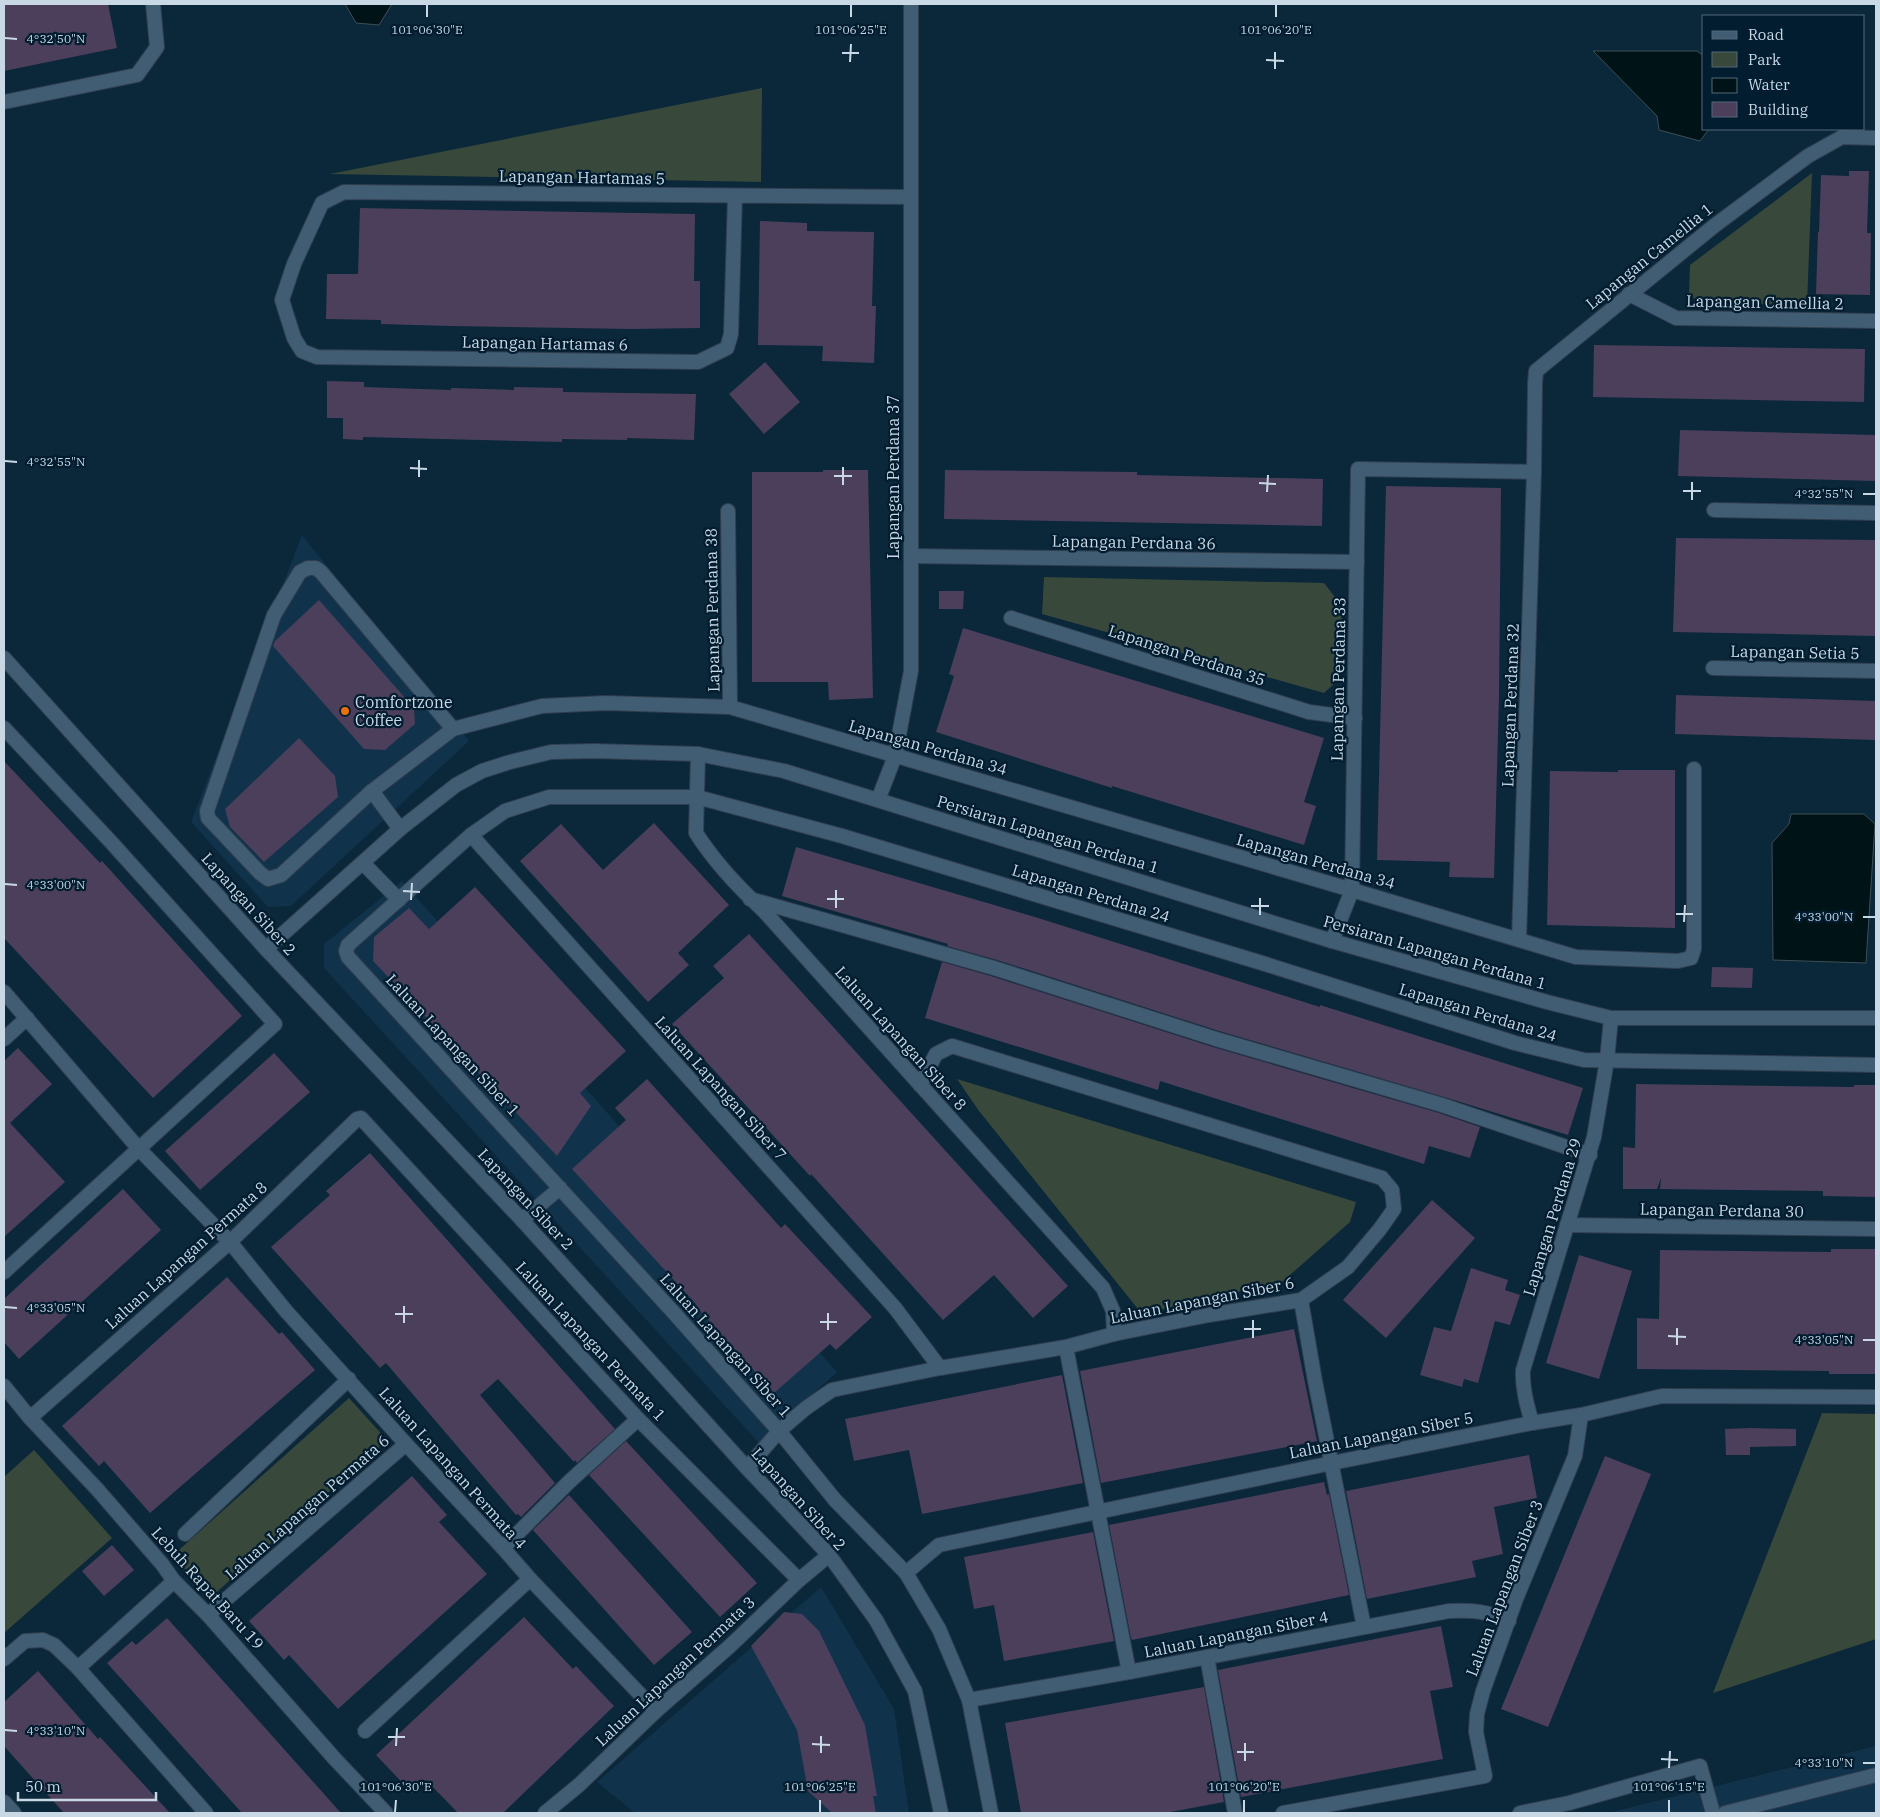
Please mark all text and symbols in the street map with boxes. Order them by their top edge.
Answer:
legend [1702,15,1865,130]
text: 101°06'30"E [391,22,463,37]
text: 101°06'25"E [815,22,887,37]
text: 101°06'20"E [1240,22,1312,37]
text: Road [1748,25,1784,44]
text: 4°32'50"N [27,31,85,46]
text: Park [1748,50,1781,69]
text: Water [1748,75,1790,94]
text: Building [1748,100,1808,119]
street label: Lapangan Hartamas 5 [499,166,665,188]
street label: Lapangan Camellia 1 [1581,199,1717,313]
street label: Lapangan Camellia 2 [1686,291,1844,313]
street label: Lapangan Hartamas 6 [462,332,628,354]
street label: Lapangan Perdana 37 [883,395,903,559]
text: 4°32'55"N [27,454,85,469]
text: 4°32'55"N [1795,486,1853,501]
street label: Lapangan Perdana 38 [701,528,723,692]
street label: Lapangan Perdana 36 [1052,531,1216,553]
street label: Lapangan Perdana 33 [1327,597,1349,761]
street label: Lapangan Perdana 35 [1106,620,1268,690]
street label: Lapangan Perdana 32 [1497,623,1523,787]
street label: Lapangan Setia 5 [1730,641,1860,663]
place label: Comfortzone Coffee [355,692,453,730]
marker: Comfortzone Coffee [339,705,351,717]
street label: Lapangan Perdana 34 [846,715,1010,779]
street label: Persiaran Lapangan Perdana 1 [934,791,1162,877]
street label: Lapangan Perdana 34 [1234,829,1398,893]
street label: Lapangan Siber 2 [198,848,300,960]
street label: Lapangan Perdana 24 [1010,859,1172,927]
text: 4°33'00"N [27,877,85,892]
text: 4°33'00"N [1795,909,1853,924]
street label: Persiaran Lapangan Perdana 1 [1321,911,1549,993]
street label: Laluan Lapangan Siber 8 [831,962,971,1114]
street label: Laluan Lapangan Siber 1 [382,970,524,1120]
street label: Lapangan Perdana 24 [1397,978,1559,1046]
street label: Laluan Lapangan Siber 7 [651,1012,791,1164]
street label: Lapangan Perdana 29 [1518,1136,1586,1298]
street label: Lapangan Siber 2 [474,1144,578,1254]
street label: Laluan Lapangan Permata 8 [101,1177,271,1333]
street label: Lapangan Perdana 30 [1640,1199,1804,1221]
street label: Laluan Lapangan Permata 1 [512,1257,670,1425]
street label: Laluan Lapangan Siber 1 [656,1269,796,1421]
street label: Laluan Lapangan Siber 6 [1108,1272,1296,1328]
text: 4°33'05"N [27,1300,85,1315]
text: 4°33'05"N [1795,1332,1853,1347]
street label: Laluan Lapangan Permata 4 [375,1383,531,1553]
street label: Laluan Lapangan Siber 5 [1287,1407,1475,1463]
street label: Laluan Lapangan Permata 6 [221,1430,393,1584]
street label: Lapangan Siber 2 [748,1443,850,1555]
street label: Laluan Lapangan Siber 3 [1461,1497,1547,1679]
street label: Lebuh Rapat Baru 19 [148,1522,268,1654]
street label: Laluan Lapangan Permata 3 [591,1592,759,1750]
street label: Laluan Lapangan Siber 4 [1142,1606,1330,1662]
text: 4°33'10"N [27,1723,85,1738]
text: 4°33'10"N [1795,1755,1853,1770]
scale bar [18,1770,155,1802]
text: 50 m [25,1777,61,1796]
text: 101°06'30"E [360,1779,432,1794]
text: 101°06'25"E [784,1779,856,1794]
text: 101°06'20"E [1208,1779,1280,1794]
text: 101°06'15"E [1633,1779,1705,1794]

